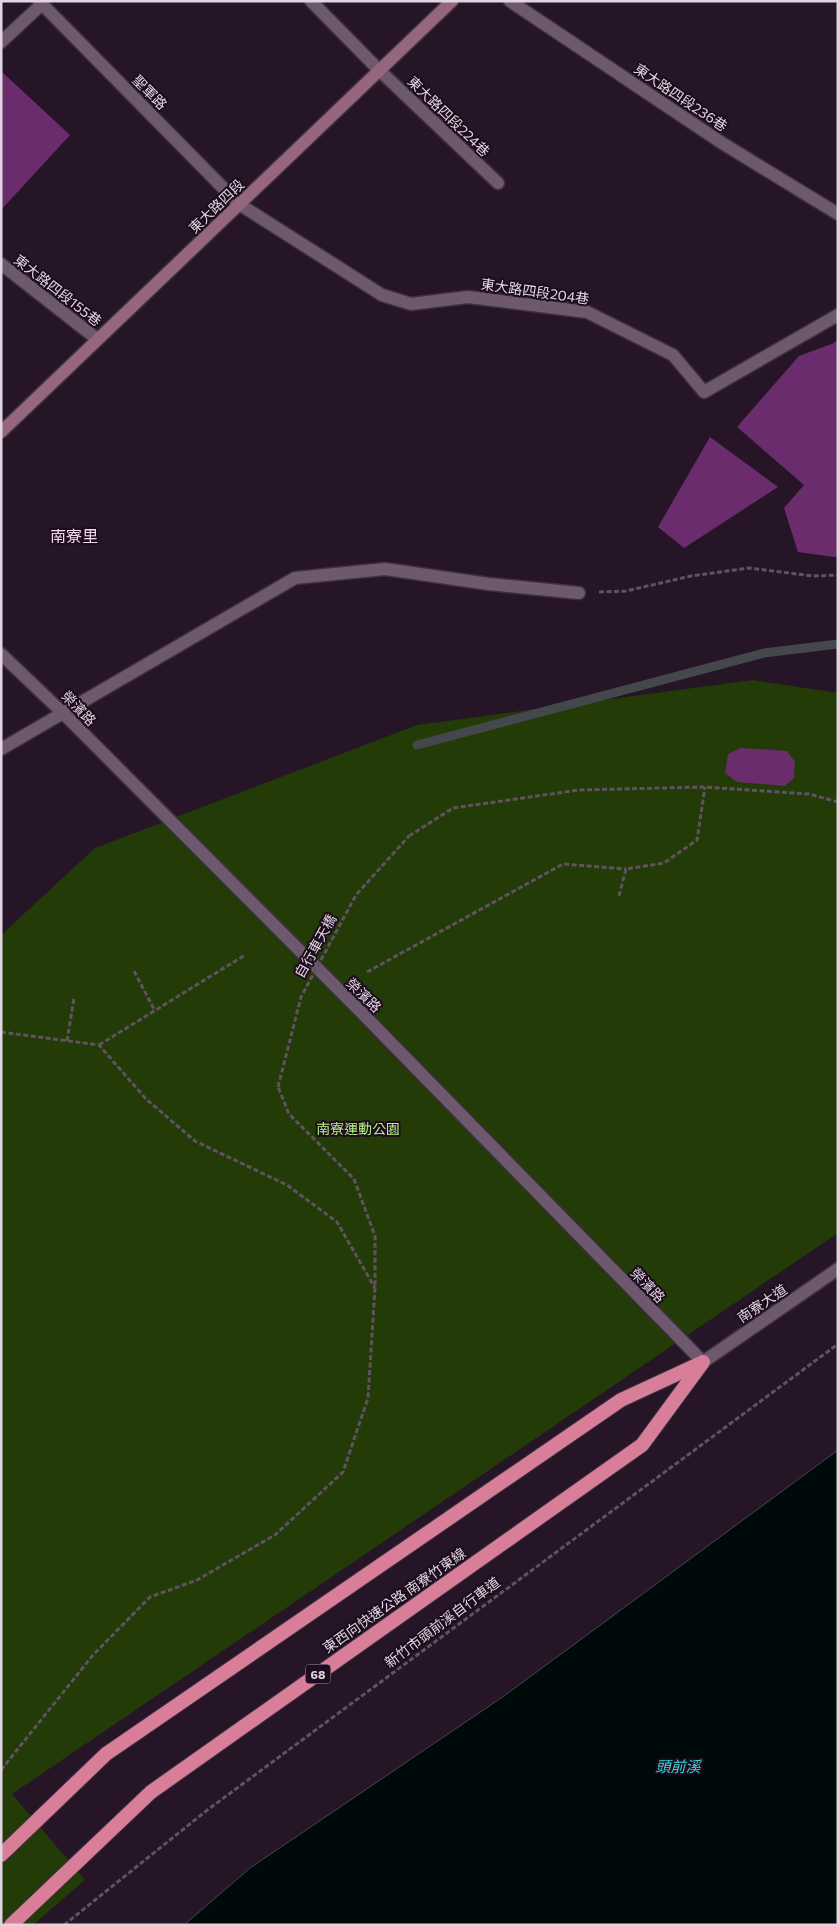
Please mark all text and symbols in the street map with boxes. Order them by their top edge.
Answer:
street label: 東大路四段236巷 [631,60,731,134]
street label: 聖軍路 [129,71,171,113]
street label: 東大路四段224巷 [404,72,494,160]
street label: 東大路四段 [185,176,247,236]
street label: 東大路四段155巷 [11,251,105,329]
street label: 東大路四段204巷 [480,275,590,307]
district label: 南寮里 [50,526,98,545]
street label: 榮濱路 [58,687,100,729]
street label: 自行車天橋 [291,911,339,981]
street label: 榮濱路 [343,974,385,1016]
park label: 南寮運動公園 [316,1120,400,1137]
street label: 榮濱路 [627,1264,669,1306]
street label: 南寮大道 [734,1280,790,1326]
street label: 東西向快速公路 南寮竹東線 [319,1544,469,1656]
street label: 新竹市頭前溪自行車道 [381,1573,503,1671]
road number: 68 [306,1665,330,1684]
water label: 頭前溪 [655,1757,702,1775]

